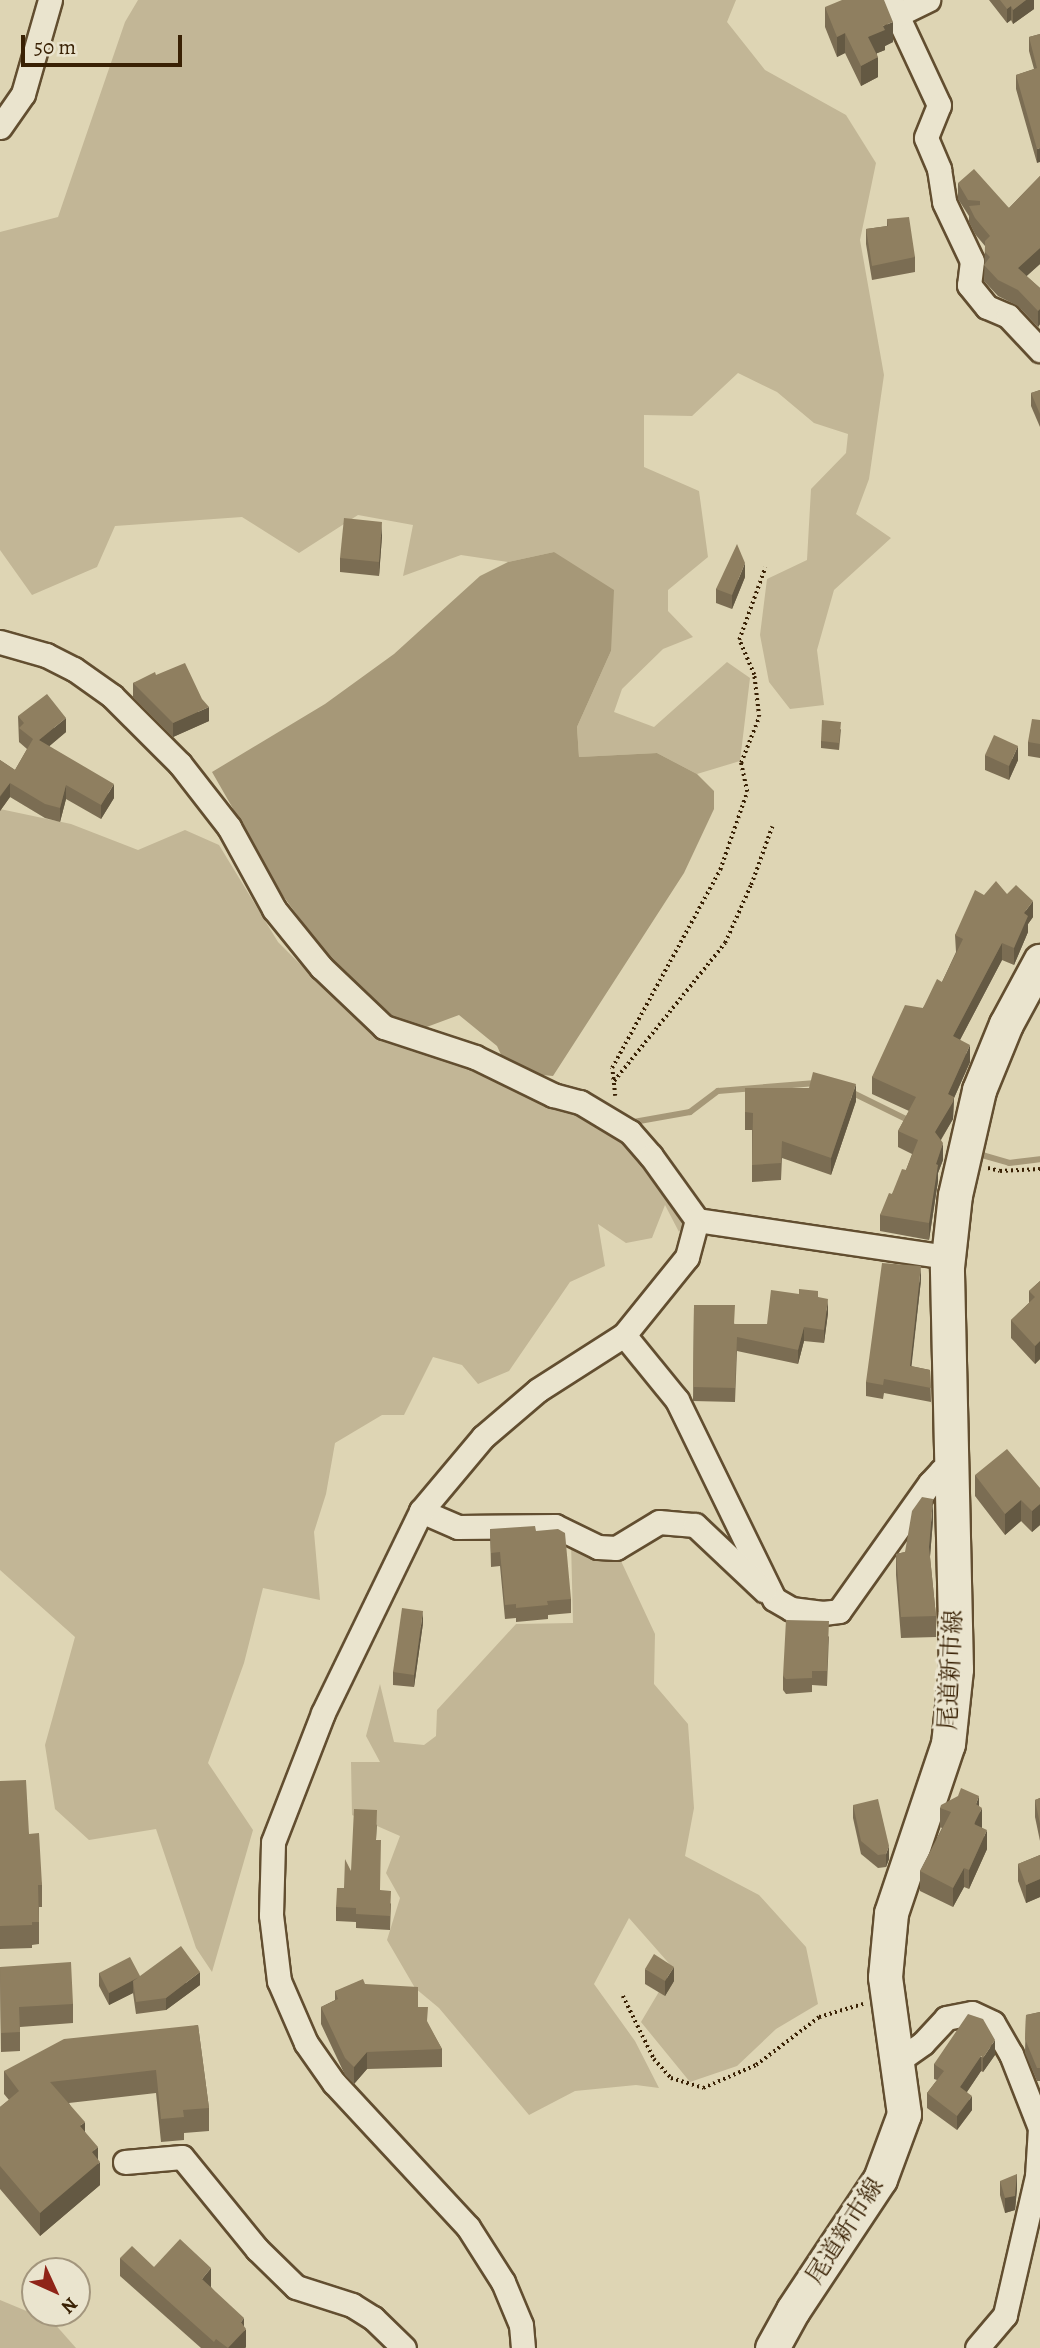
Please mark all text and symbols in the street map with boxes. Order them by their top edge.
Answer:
scale bar [24,21,186,65]
text: 50 m [34,33,76,61]
street label: 尾道新市線 [933,1609,969,1731]
street label: 尾道新市線 [800,2173,890,2289]
north arrow [21,2257,91,2327]
text: N [55,2291,84,2320]

